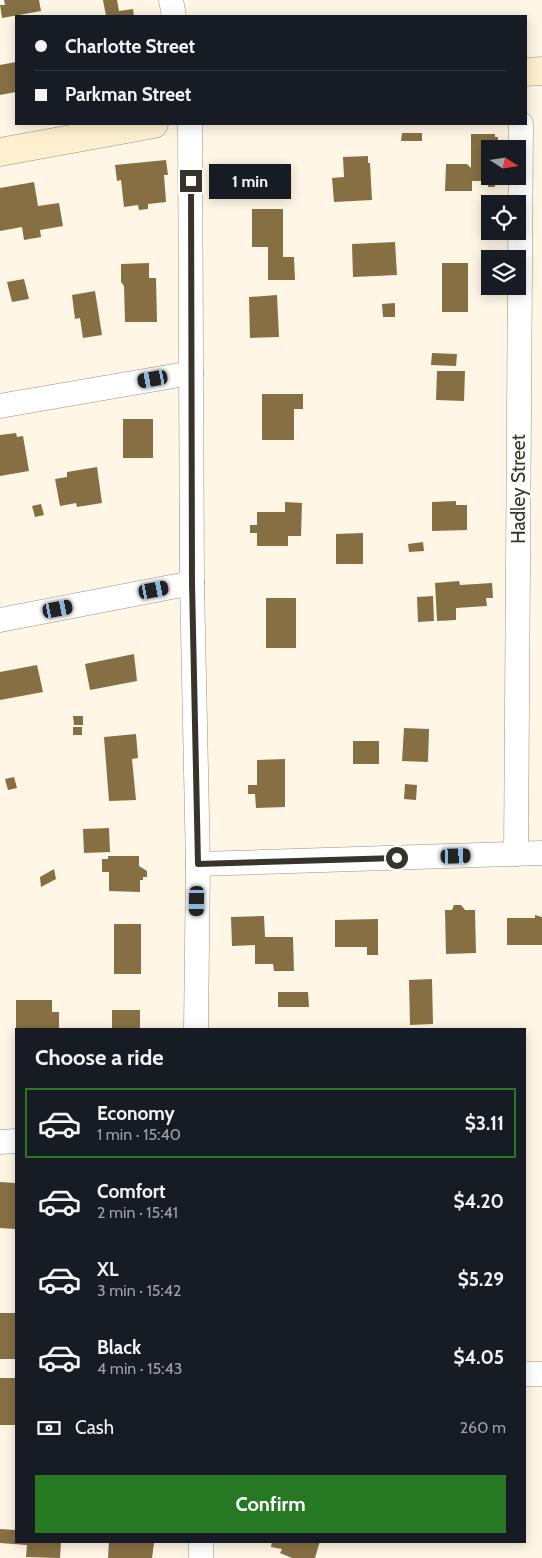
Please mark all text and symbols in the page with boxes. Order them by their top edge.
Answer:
text: Charlotte Street [65,35,195,58]
text: Parkman Street [65,83,191,106]
north arrow [481,140,526,185]
map controls [481,140,526,295]
callout: 1 min [208,164,291,198]
route end [180,170,202,192]
text: 1 min [232,172,268,191]
button: locate [481,195,526,240]
button: layers [481,250,526,295]
car [136,369,169,389]
street label: Hadley Street [507,434,530,544]
car [137,580,170,600]
car [41,599,74,619]
route start [386,847,408,869]
car [440,848,471,864]
car [189,886,204,916]
text: Choose a ride [35,1044,164,1071]
icon: car [37,1101,82,1146]
text: Economy [97,1102,175,1125]
text: $3.11 [465,1112,504,1135]
text: 1 min · 15:40 [97,1125,181,1144]
icon: car [37,1179,82,1224]
text: Comfort [97,1180,166,1203]
text: $4.20 [453,1190,504,1213]
text: 2 min · 15:41 [97,1203,178,1222]
icon: car [37,1257,82,1302]
text: XL [97,1258,118,1281]
text: $5.29 [458,1268,504,1291]
text: 3 min · 15:42 [97,1281,181,1300]
icon: car [37,1335,82,1380]
text: Black [97,1336,141,1359]
text: $4.05 [454,1346,504,1369]
text: 4 min · 15:43 [97,1359,182,1378]
icon: cash [35,1414,63,1442]
text: Cash [75,1416,114,1439]
text: 260 m [460,1418,506,1437]
button: Confirm [35,1475,506,1533]

